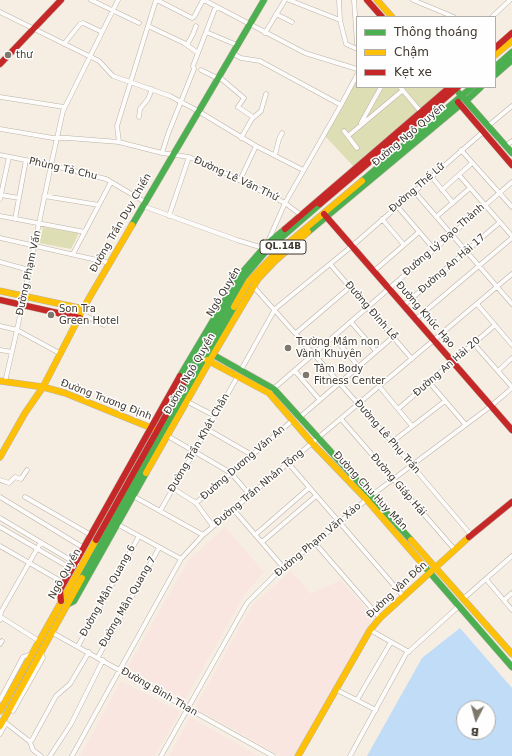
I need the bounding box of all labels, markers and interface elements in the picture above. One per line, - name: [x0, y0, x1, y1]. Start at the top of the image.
- legend: [356, 16, 496, 88]
- text: Thông thoáng: [394, 25, 478, 39]
- text: Chậm: [394, 45, 429, 59]
- place label: thư: [16, 49, 33, 61]
- marker: thư: [3, 50, 13, 60]
- text: Kẹt xe: [394, 65, 432, 79]
- street label: Đường Ngô Quyền: [370, 101, 448, 169]
- street label: Đường Lê Văn Thứ: [192, 154, 280, 204]
- street label: Phùng Tả Chu: [28, 155, 98, 183]
- street label: Đường Thế Lữ: [387, 161, 447, 215]
- street label: Đường Trần Duy Chiến: [88, 171, 154, 275]
- street label: Đường Lý Đạo Thành: [401, 201, 487, 279]
- street label: Đường Phạm Vấn: [14, 229, 44, 317]
- street label: Đường An Hải 17: [416, 232, 488, 296]
- road number: QL.14B: [260, 240, 306, 254]
- street label: Ngô Quyền: [205, 265, 243, 319]
- street label: Đường Đinh Lễ: [342, 279, 400, 343]
- street label: Đường Khúc Hạo: [393, 279, 457, 351]
- place label: Son Tra Green Hotel: [59, 303, 119, 326]
- marker: Son Tra Green Hotel: [46, 310, 56, 320]
- street label: Đường Ngô Quyền: [162, 331, 218, 417]
- street label: Đường An Hải 20: [411, 335, 483, 399]
- place label: Trường Mầm non Vành Khuyên: [296, 336, 380, 360]
- marker: Trường Mầm non Vành Khuyên: [283, 343, 293, 353]
- place label: Tâm Body Fitness Center: [314, 363, 385, 386]
- marker: Tâm Body Fitness Center: [301, 370, 311, 380]
- street label: Đường Trương Định: [59, 377, 153, 423]
- street label: Đường Trần Khát Chân: [166, 391, 232, 495]
- street label: Đường Lê Phụ Trần: [352, 398, 422, 476]
- street label: Đường Dương Văn An: [198, 423, 288, 503]
- street label: Đường Trần Nhân Tông: [212, 447, 306, 529]
- street label: Đường Chu Huy Mân: [331, 449, 409, 533]
- street label: Đường Giáp Hải: [368, 451, 428, 519]
- street label: Đường Phạm Văn Xảo: [272, 500, 364, 580]
- street label: Đường Mân Quang 6: [78, 543, 138, 639]
- street label: Ngô Quyền: [46, 547, 84, 601]
- street label: Đường Mân Quang 7: [97, 554, 159, 650]
- street label: Đường Vân Đồn: [364, 559, 430, 621]
- street label: Đường Bình Than: [119, 665, 199, 719]
- north arrow: [456, 700, 496, 740]
- text: B: [470, 725, 480, 738]

